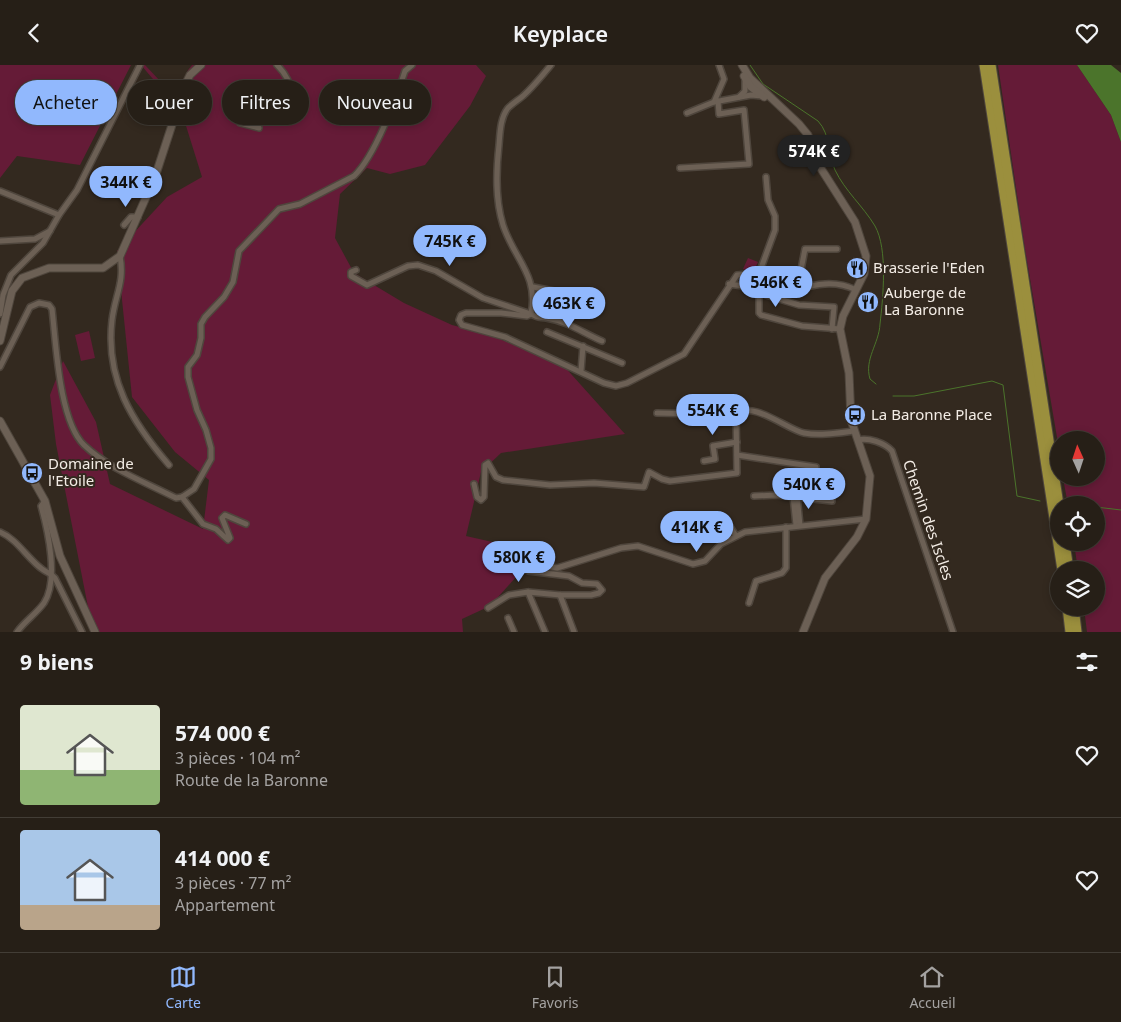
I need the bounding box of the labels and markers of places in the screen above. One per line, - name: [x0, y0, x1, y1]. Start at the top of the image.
- pin: 574K €: [773, 135, 855, 177]
- pin: 344K €: [85, 165, 167, 208]
- pin: 745K €: [409, 225, 491, 267]
- restaurant icon: Brasserie l'Eden: [845, 256, 869, 280]
- place label: Brasserie l'Eden: [873, 257, 985, 277]
- pin: 546K €: [735, 265, 817, 308]
- place label: Auberge de La Baronne: [884, 282, 966, 319]
- pin: 463K €: [528, 287, 610, 329]
- restaurant icon: Auberge de La Baronne: [856, 290, 880, 314]
- pin: 554K €: [672, 393, 754, 436]
- bus stop icon: La Baronne Place: [843, 403, 867, 427]
- place label: La Baronne Place: [871, 404, 992, 424]
- place label: Domaine de l'Etoile: [48, 453, 134, 490]
- bus stop icon: Domaine de l'Etoile: [20, 461, 44, 485]
- pin: 540K €: [768, 467, 850, 510]
- pin: 414K €: [656, 511, 738, 553]
- pin: 580K €: [478, 541, 560, 583]

